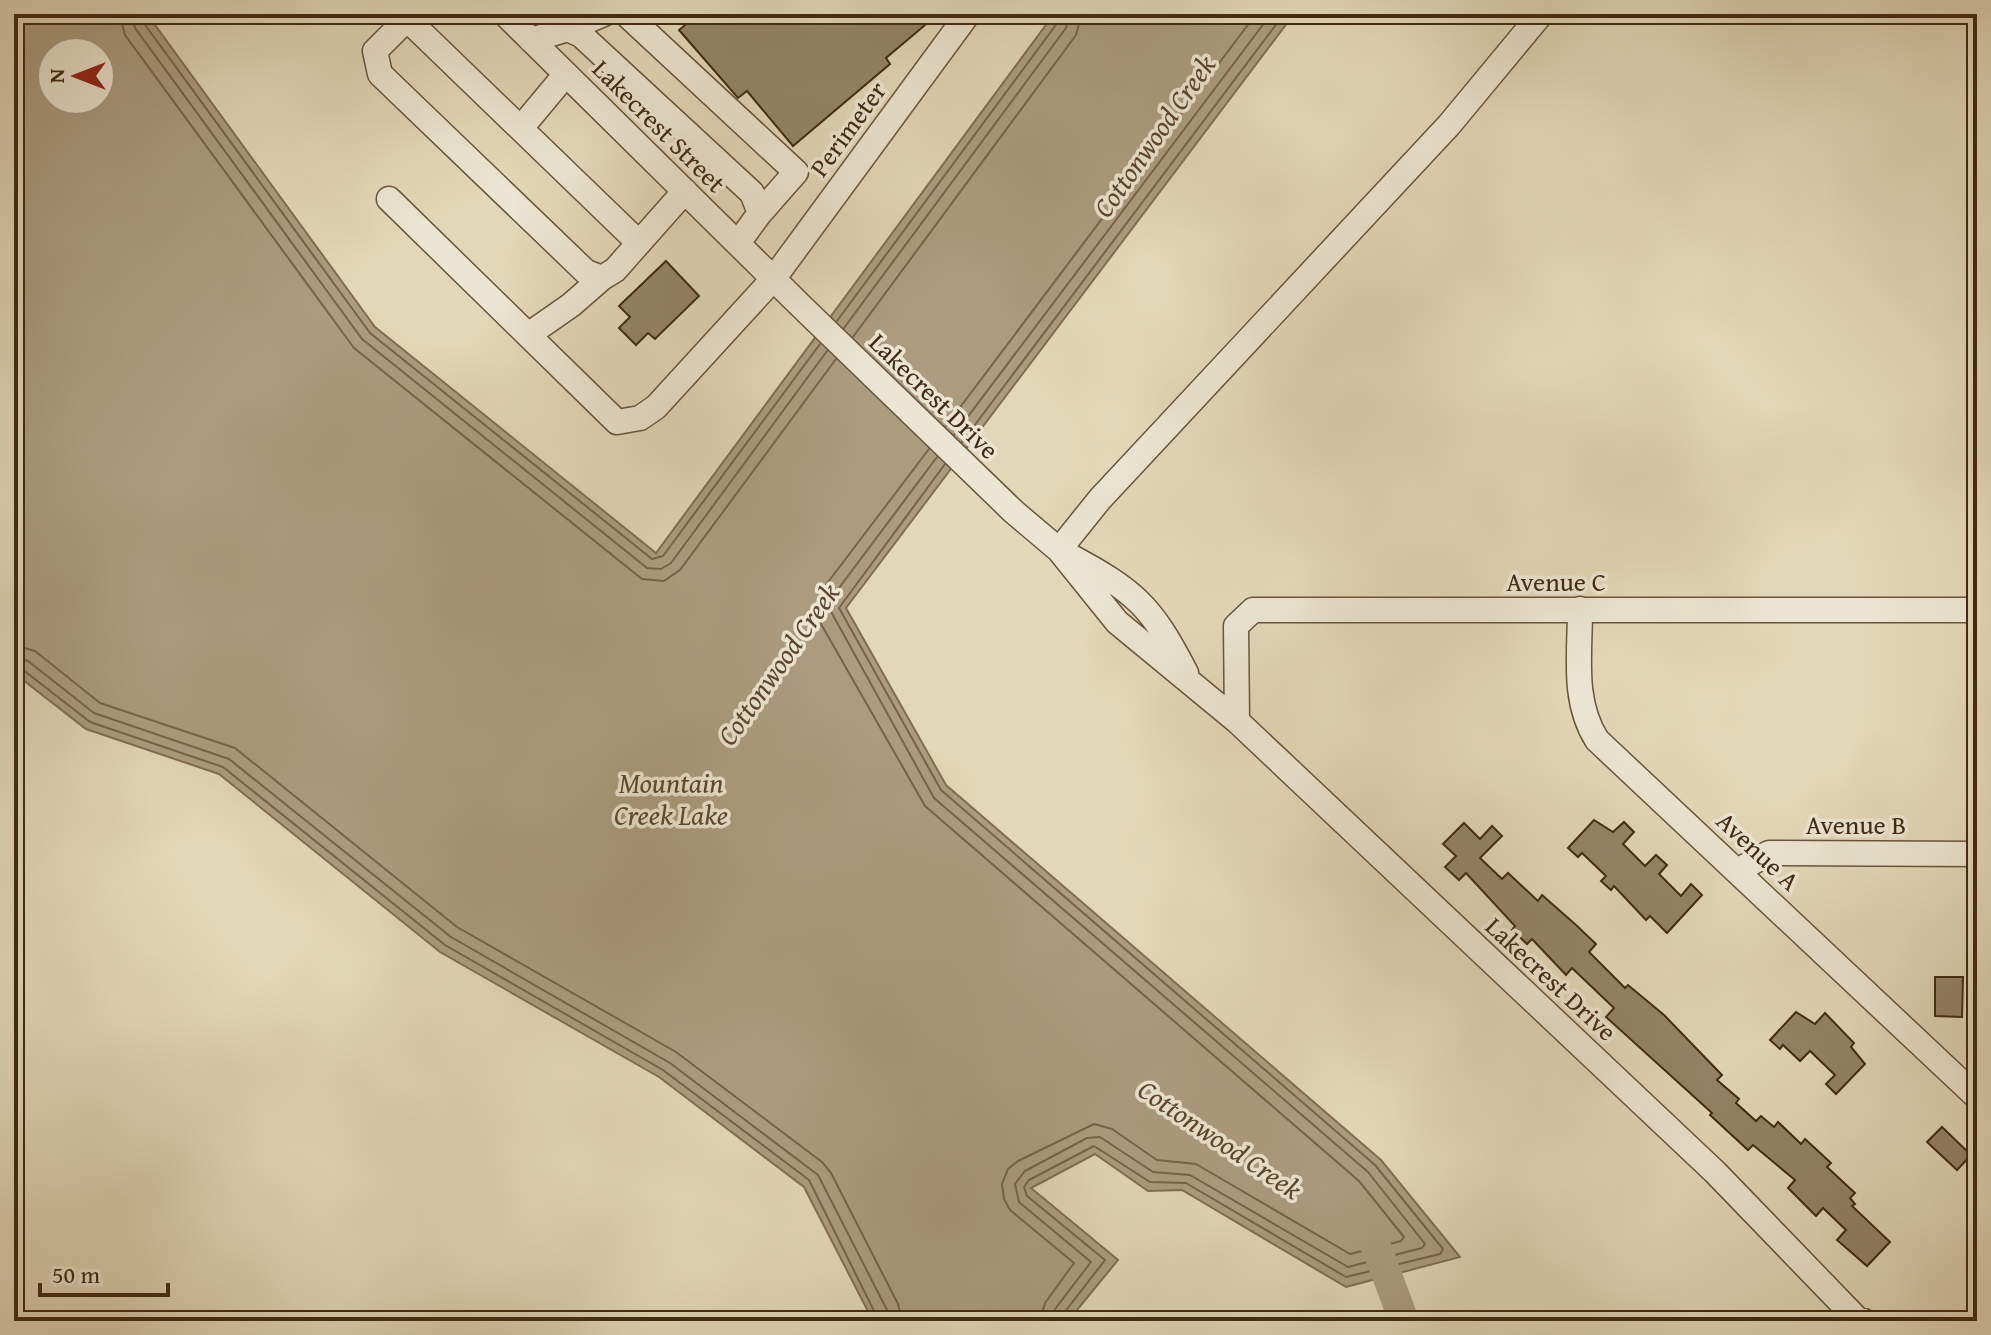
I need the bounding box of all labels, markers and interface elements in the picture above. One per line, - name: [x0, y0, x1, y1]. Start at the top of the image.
- north arrow: [36, 36, 116, 116]
- water label: Cottonwood Creek: [1082, 46, 1225, 225]
- street label: Lakecrest Street: [584, 50, 735, 201]
- text: N: [40, 68, 72, 83]
- street label: Perimeter: [800, 73, 896, 185]
- street label: Lakecrest Drive: [861, 323, 1008, 468]
- street label: Avenue C: [1506, 562, 1606, 601]
- water label: Cottonwood Creek: [706, 574, 849, 753]
- water label: Mountain Creek Lake: [614, 762, 728, 835]
- street label: Avenue A: [1708, 802, 1809, 900]
- street label: Avenue B: [1806, 805, 1906, 844]
- street label: Lakecrest Drive: [1477, 907, 1626, 1050]
- water label: Cottonwood Creek: [1130, 1069, 1311, 1209]
- scale bar: [40, 1247, 168, 1297]
- text: 50 m: [52, 1257, 100, 1292]

